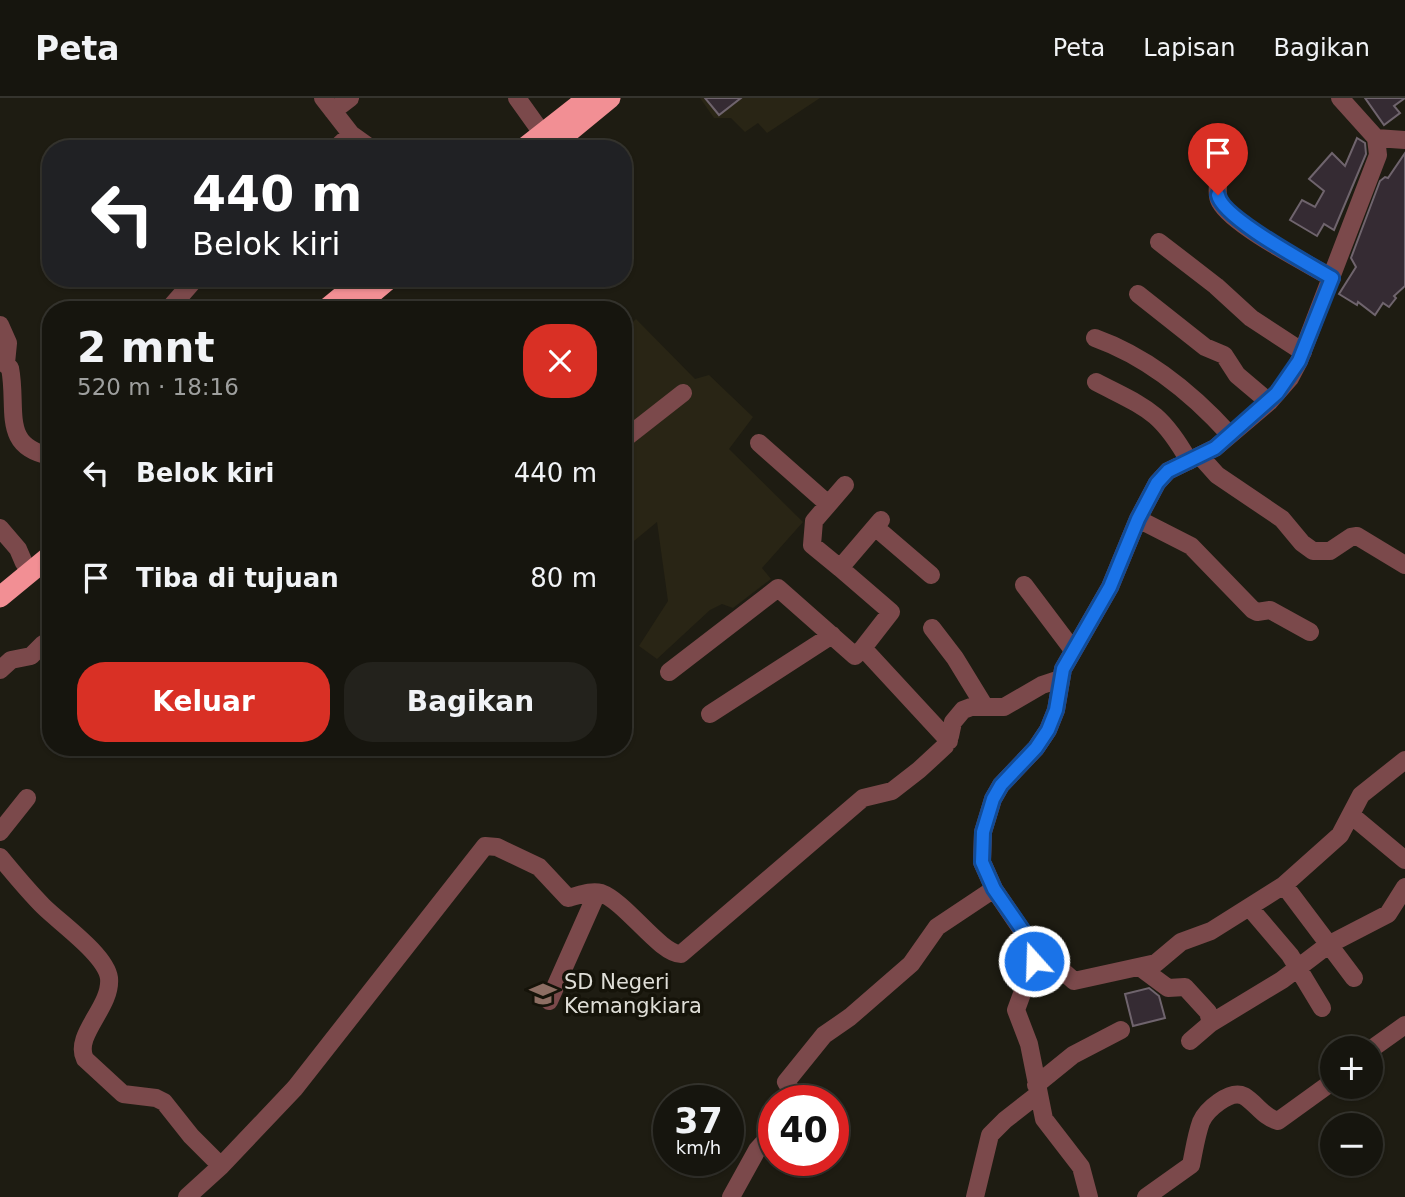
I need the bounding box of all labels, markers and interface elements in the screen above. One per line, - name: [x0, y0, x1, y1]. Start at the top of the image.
- text: Peta: [35, 29, 120, 68]
- text: Peta: [1053, 34, 1105, 62]
- text: Lapisan: [1143, 34, 1236, 62]
- text: Bagikan: [1274, 34, 1370, 62]
- pin: [1188, 123, 1248, 195]
- icon: arrive: [1199, 134, 1237, 172]
- text: 440 m: [192, 166, 362, 223]
- icon: left: [77, 168, 168, 259]
- text: Belok kiri: [192, 225, 340, 263]
- text: 2 mnt: [77, 323, 215, 372]
- button: close: [523, 324, 597, 398]
- text: 520 m · 18:16: [77, 374, 239, 400]
- icon: left: [77, 454, 115, 492]
- text: Belok kiri: [136, 458, 275, 488]
- text: 440 m: [514, 458, 597, 488]
- icon: arrive: [77, 559, 115, 597]
- text: Tiba di tujuan: [136, 563, 339, 593]
- text: 80 m: [530, 563, 597, 593]
- button: Keluar: [77, 662, 330, 742]
- button: Bagikan: [344, 662, 597, 742]
- position arrow: [997, 924, 1071, 998]
- place label: SD Negeri Kemangkiara: [564, 970, 702, 1018]
- school or university icon: SD Negeri Kemangkiara: [528, 979, 558, 1009]
- map controls: [1320, 1036, 1383, 1176]
- button: +: [1320, 1036, 1383, 1099]
- speed limit sign: 40: [758, 1085, 849, 1176]
- text: 37: [674, 1101, 723, 1141]
- button: −: [1320, 1113, 1383, 1176]
- text: km/h: [676, 1137, 721, 1158]

